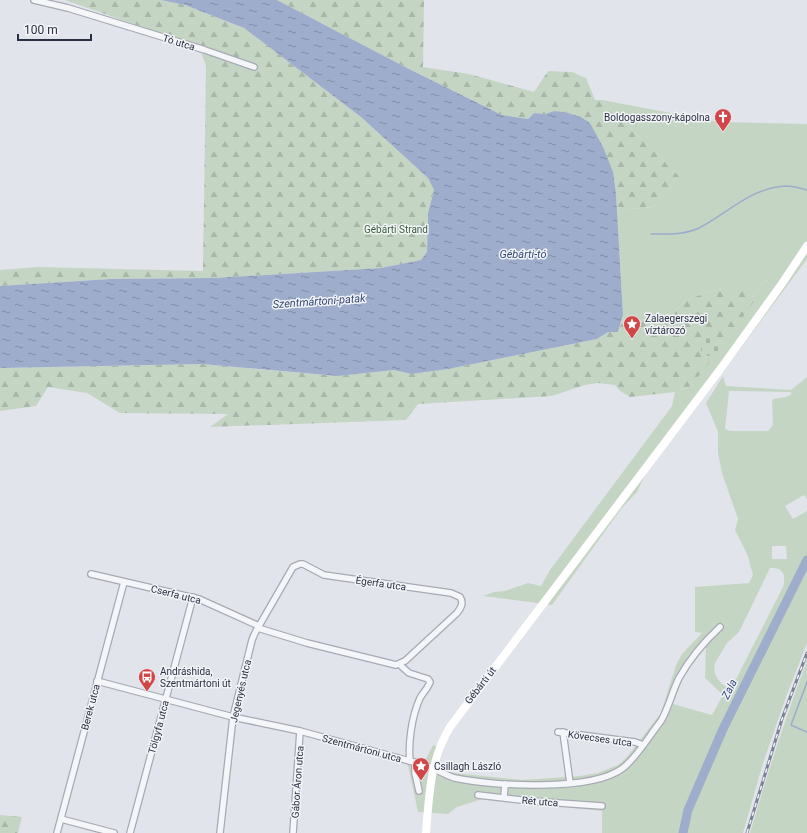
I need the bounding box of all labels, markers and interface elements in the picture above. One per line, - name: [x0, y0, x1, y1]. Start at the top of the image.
- scale bar: [18, 16, 91, 42]
- text: 100 m: [24, 23, 58, 37]
- street label: Tó utca: [161, 32, 196, 53]
- church icon: Boldogasszony-kápolna: [713, 107, 733, 132]
- place label: Boldogasszony-kápolna: [604, 112, 710, 123]
- park label: Gébárti Strand: [364, 224, 428, 235]
- water label: Gébárti-tó: [499, 248, 547, 261]
- water label: Szentmártoni-patak: [272, 292, 366, 311]
- place label: Zalaegerszegi víztározó: [645, 313, 707, 336]
- place icon: Zalaegerszegi víztározó: [622, 314, 642, 339]
- street label: Égerfa utca: [355, 574, 407, 592]
- street label: Cserfa utca: [150, 583, 202, 606]
- street label: Jegenyés utca: [228, 659, 253, 724]
- street label: Gébárti út: [463, 665, 498, 706]
- place label: Andráshida, Szentmártoni út: [160, 666, 231, 689]
- bus stop icon: Andráshida, Szentmártoni út: [137, 667, 157, 692]
- water label: Zala: [719, 677, 740, 702]
- street label: Berek utca: [79, 683, 102, 731]
- street label: Tölgyfa utca: [146, 699, 171, 755]
- street label: Kövecses utca: [567, 729, 633, 748]
- street label: Szentmártoni utca: [321, 733, 403, 764]
- street label: Gábor Áron utca: [288, 745, 306, 819]
- place icon: Csillagh László: [411, 756, 431, 781]
- place label: Csillagh László: [434, 761, 501, 772]
- street label: Rét utca: [521, 794, 559, 809]

